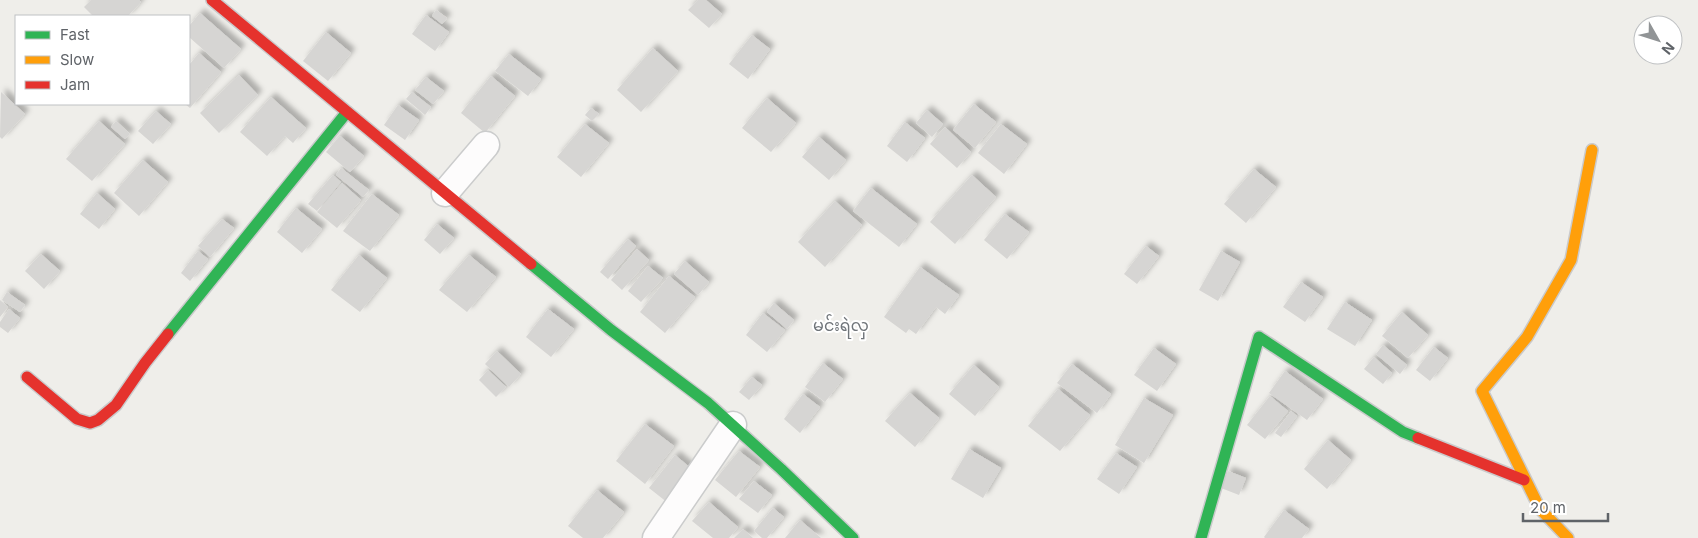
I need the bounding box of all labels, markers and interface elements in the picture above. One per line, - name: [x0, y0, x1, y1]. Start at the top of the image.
- legend: [15, 15, 190, 105]
- north arrow: [1633, 15, 1683, 65]
- text: Fast: [60, 25, 90, 44]
- text: N: [1659, 39, 1678, 58]
- text: Slow: [60, 50, 94, 69]
- text: Jam: [60, 75, 90, 94]
- district label: မင်းရဲလှ: [813, 314, 869, 340]
- scale bar: [1523, 490, 1608, 522]
- text: 20 m: [1530, 498, 1566, 517]

